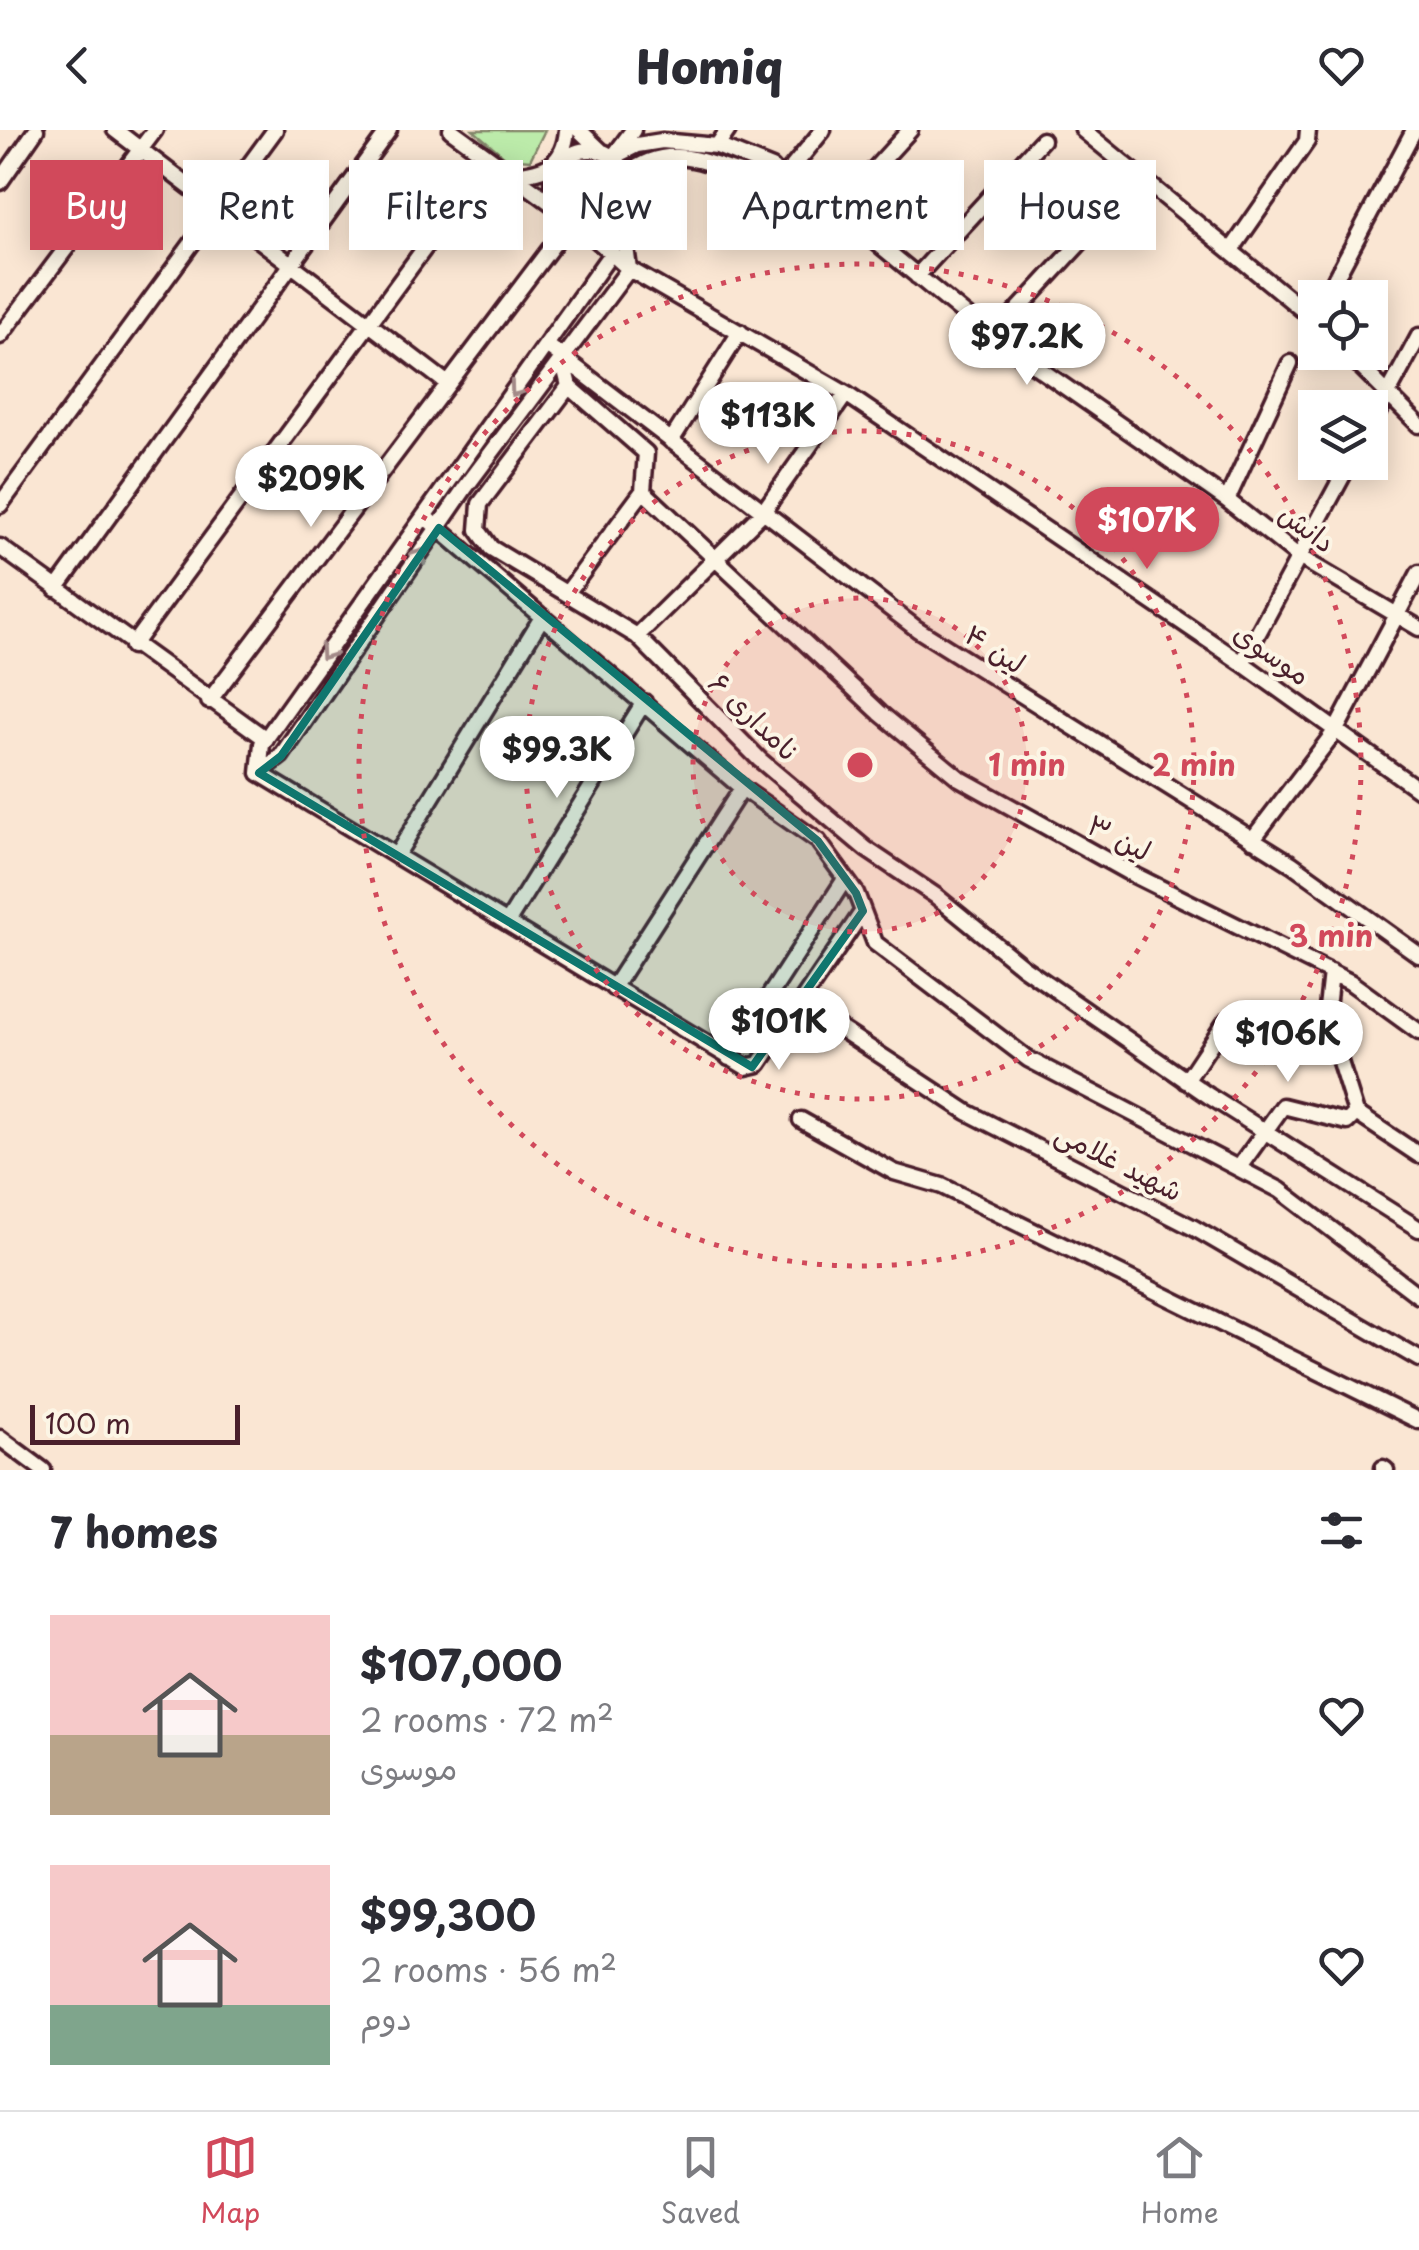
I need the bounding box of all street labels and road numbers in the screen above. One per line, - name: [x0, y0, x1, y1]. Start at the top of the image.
- street label: دانش: [1271, 492, 1345, 562]
- street label: موسوی: [1226, 611, 1320, 695]
- street label: لین ۴: [957, 612, 1035, 683]
- street label: نامداری ۶: [699, 661, 811, 771]
- street label: لین ۳: [1080, 802, 1159, 871]
- street label: شهید غلامی: [1049, 1110, 1191, 1211]

